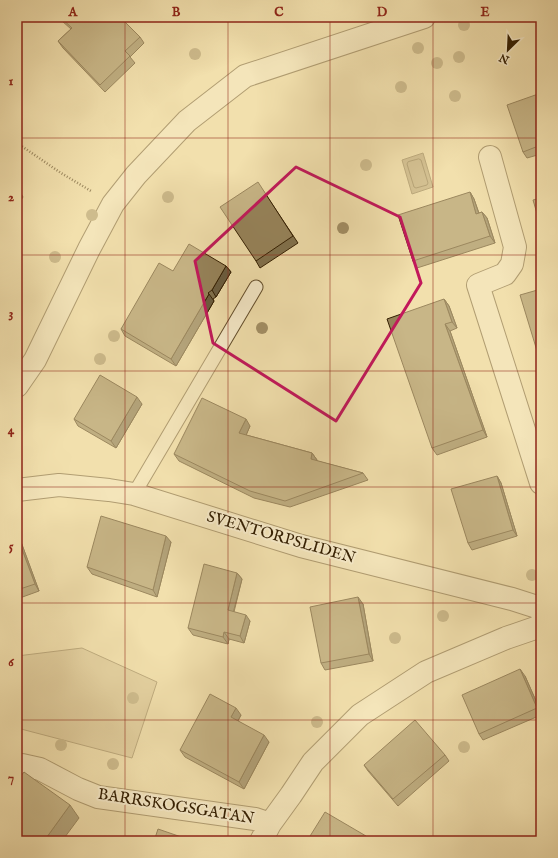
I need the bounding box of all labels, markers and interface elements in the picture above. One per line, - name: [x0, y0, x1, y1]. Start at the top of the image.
- text: A: [68, 4, 79, 21]
- text: B: [172, 4, 181, 21]
- text: C: [274, 4, 284, 21]
- text: D: [377, 4, 388, 21]
- text: E: [480, 4, 490, 21]
- north arrow: [488, 30, 528, 70]
- text: N: [497, 50, 512, 67]
- text: 1: [9, 73, 14, 90]
- text: 2: [8, 189, 14, 206]
- text: 3: [9, 305, 14, 322]
- text: 4: [8, 422, 15, 439]
- street label: SVENTORPSLIDEN: [204, 507, 358, 569]
- text: 5: [9, 538, 14, 555]
- text: 6: [8, 654, 14, 671]
- text: 7: [8, 770, 14, 787]
- street label: BARRSKOGSGATAN: [96, 785, 256, 829]

